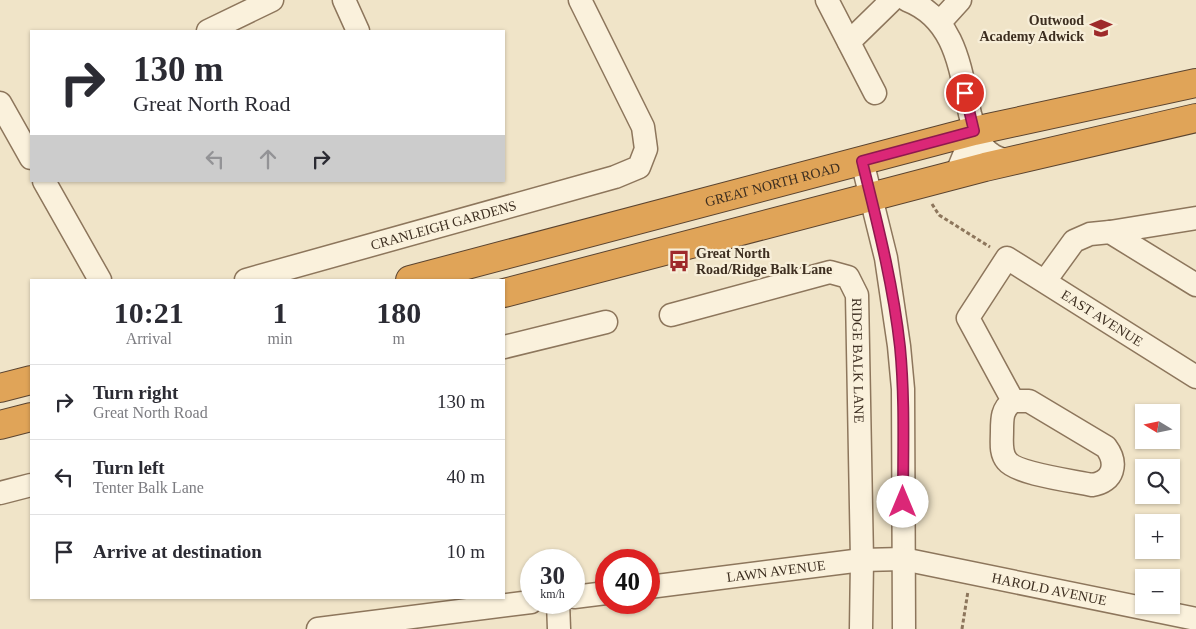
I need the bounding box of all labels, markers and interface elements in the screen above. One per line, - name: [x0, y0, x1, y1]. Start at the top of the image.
- place label: Outwood Academy Adwick: [979, 13, 1084, 44]
- school or university icon: Outwood Academy Adwick: [1088, 15, 1114, 41]
- icon: right: [50, 50, 115, 115]
- text: 130 m: [133, 50, 223, 89]
- pin: [944, 72, 986, 114]
- icon: arrive: [951, 79, 979, 107]
- text: Great North Road: [133, 91, 291, 116]
- icon: left: [201, 145, 229, 173]
- icon: ahead: [254, 145, 282, 173]
- icon: right: [307, 145, 335, 173]
- street label: GREAT NORTH ROAD: [704, 160, 842, 210]
- street label: CRANLEIGH GARDENS: [369, 198, 518, 253]
- place label: Great North Road/Ridge Balk Lane: [696, 246, 832, 277]
- bus stop icon: Great North Road/Ridge Balk Lane: [666, 248, 692, 274]
- street label: EAST AVENUE: [1058, 287, 1145, 350]
- text: 10:21: [114, 296, 184, 329]
- text: 1: [272, 296, 287, 329]
- text: 180: [376, 296, 421, 329]
- street label: RIDGE BALK LANE: [849, 298, 866, 423]
- text: Arrival: [126, 330, 172, 347]
- text: min: [268, 330, 292, 347]
- text: m: [392, 330, 405, 347]
- text: Turn right: [93, 382, 178, 403]
- icon: right: [50, 388, 78, 416]
- text: 130 m: [437, 391, 485, 412]
- text: Great North Road: [93, 404, 208, 421]
- north arrow: [1135, 404, 1180, 449]
- map controls: [1135, 404, 1180, 614]
- text: Turn left: [93, 457, 165, 478]
- button: search: [1135, 459, 1180, 504]
- icon: left: [50, 463, 78, 491]
- text: 40 m: [446, 466, 485, 487]
- position arrow: [876, 475, 928, 527]
- text: Tenter Balk Lane: [93, 479, 204, 496]
- button: +: [1135, 514, 1180, 559]
- icon: arrive: [50, 538, 78, 566]
- text: Arrive at destination: [93, 541, 262, 562]
- text: 10 m: [446, 541, 485, 562]
- speed limit sign: 40: [595, 549, 660, 614]
- street label: LAWN AVENUE: [726, 558, 826, 585]
- text: 30: [540, 562, 565, 589]
- button: −: [1135, 569, 1180, 614]
- street label: HAROLD AVENUE: [990, 570, 1108, 609]
- text: km/h: [540, 587, 565, 601]

